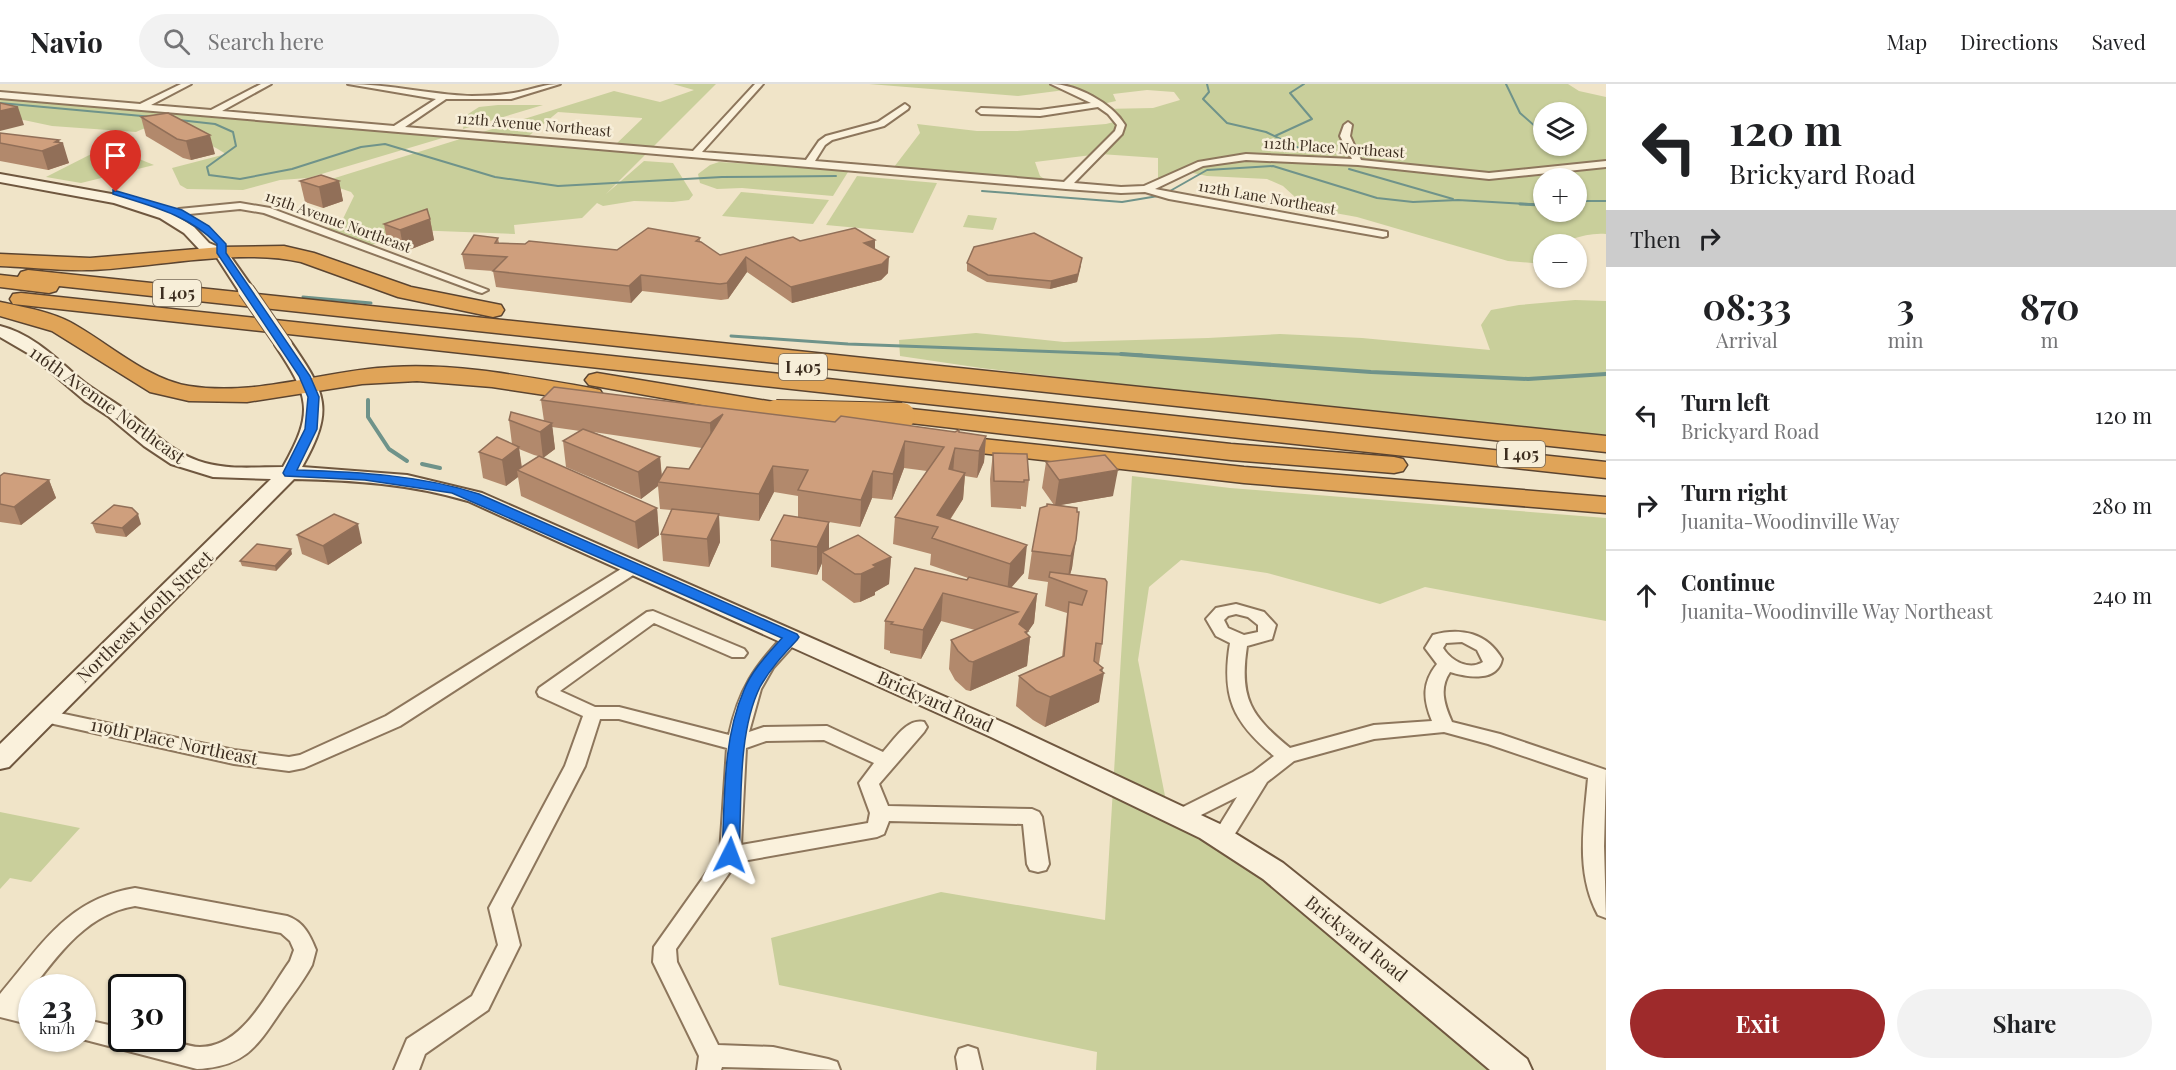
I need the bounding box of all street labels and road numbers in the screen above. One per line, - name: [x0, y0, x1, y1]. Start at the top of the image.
- street label: 112th Avenue Northeast: [456, 107, 613, 141]
- street label: 112th Place Northeast: [1263, 132, 1406, 162]
- street label: 112th Lane Northeast: [1197, 175, 1338, 219]
- street label: 115th Avenue Northeast: [262, 185, 415, 257]
- road number: I 405: [153, 280, 201, 306]
- street label: 116th Avenue Northeast: [25, 340, 191, 469]
- road number: I 405: [779, 354, 827, 380]
- road number: I 405: [1497, 441, 1545, 467]
- street label: Northeast 160th Street: [71, 545, 218, 688]
- street label: Brickyard Road: [874, 665, 998, 738]
- street label: 119th Place Northeast: [88, 712, 261, 771]
- street label: Brickyard Road: [1301, 890, 1413, 987]

